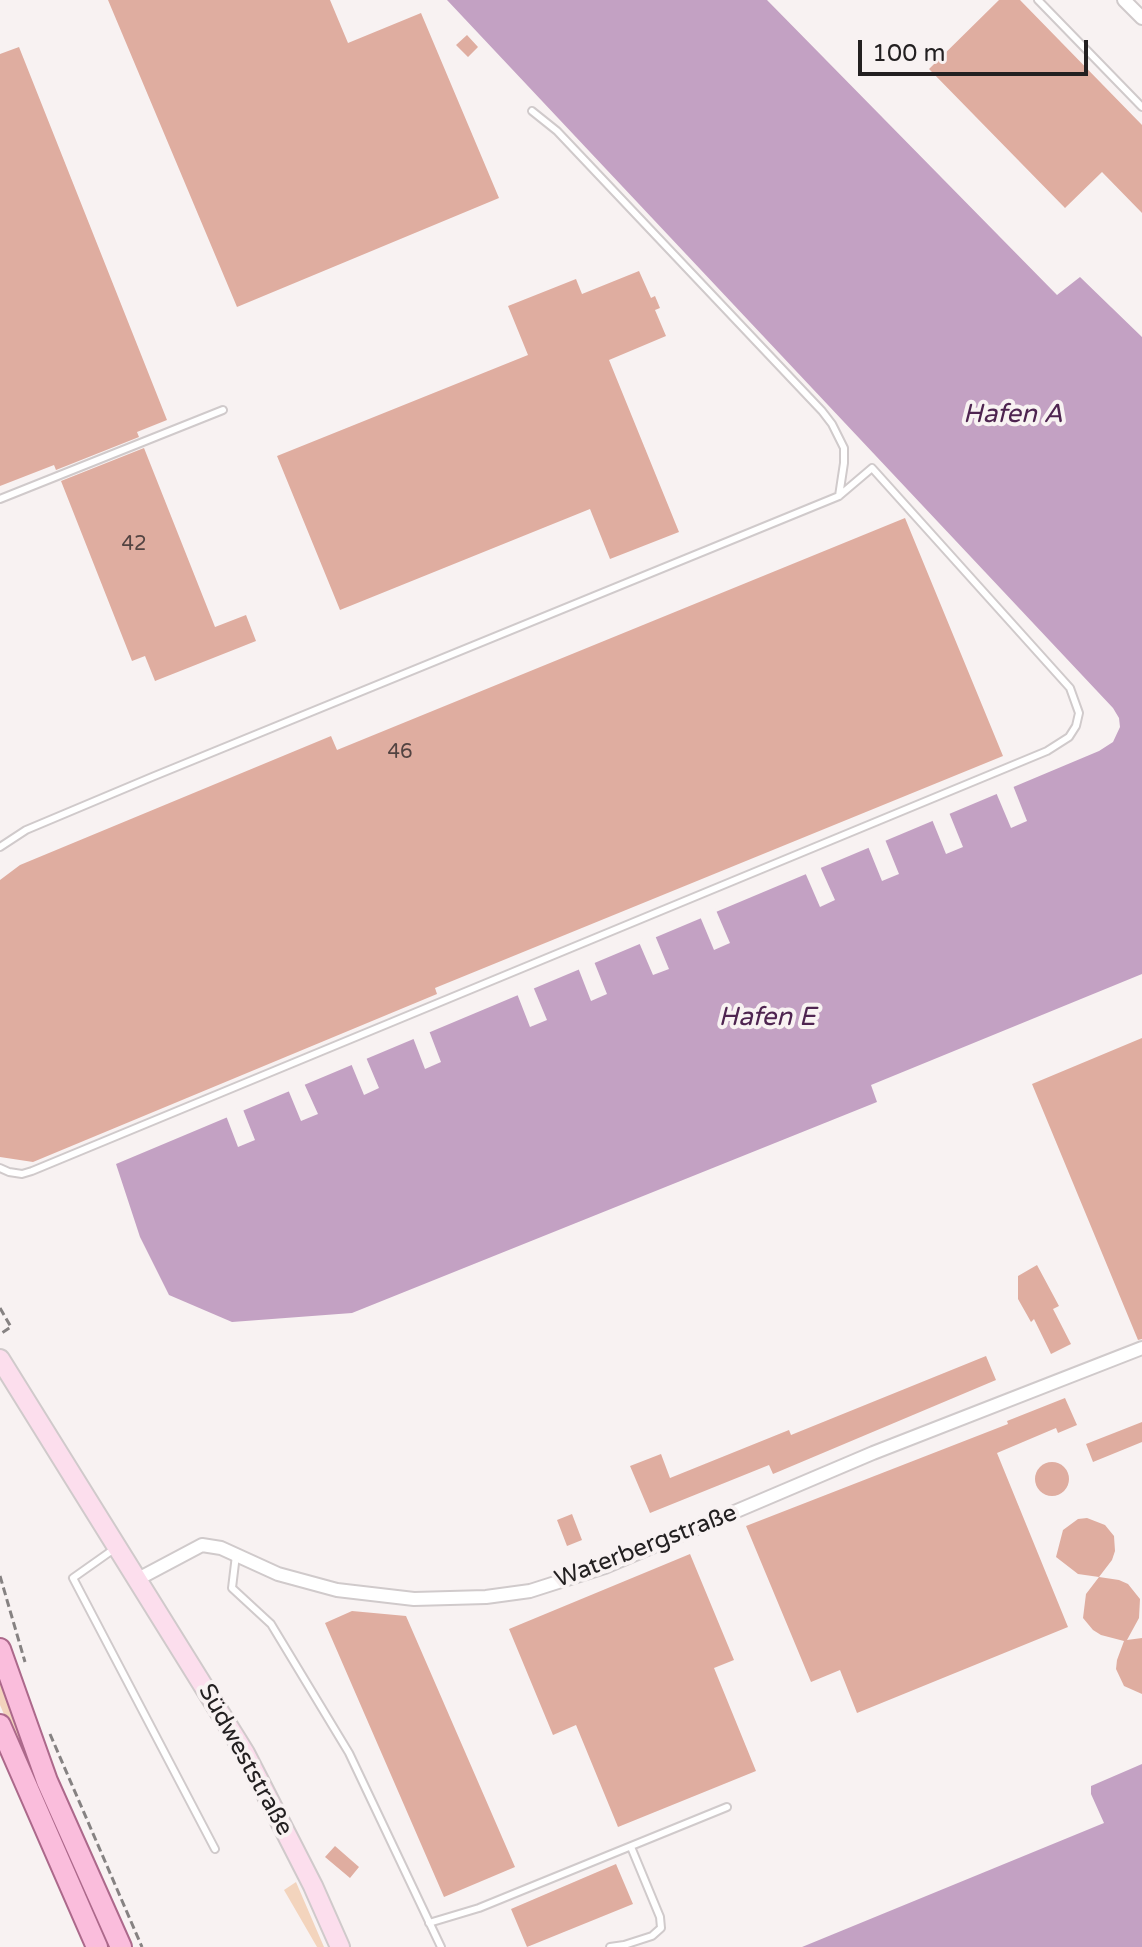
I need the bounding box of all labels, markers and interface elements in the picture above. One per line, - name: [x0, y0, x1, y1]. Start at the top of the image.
- scale bar: [862, 24, 1092, 74]
- text: 100 m: [872, 39, 946, 68]
- water label: Hafen A: [963, 399, 1063, 431]
- house number: 42: [121, 533, 147, 557]
- house number: 46: [387, 741, 413, 765]
- water label: Hafen E: [719, 1002, 815, 1034]
- street label: Waterbergstraße: [551, 1499, 741, 1595]
- street label: Südweststraße: [191, 1679, 299, 1841]

